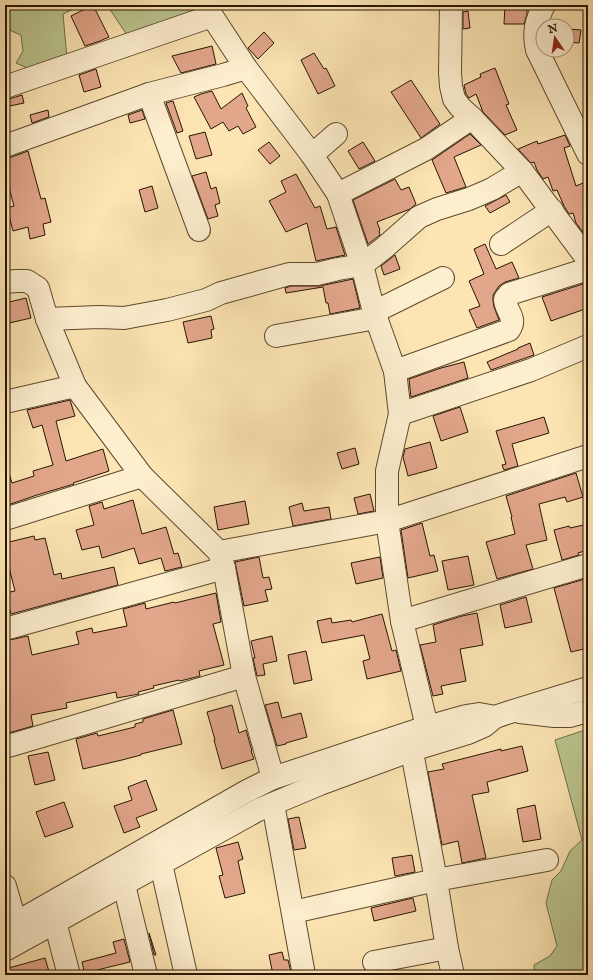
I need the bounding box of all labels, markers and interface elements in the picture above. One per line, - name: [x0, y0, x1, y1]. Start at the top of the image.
- north arrow: [535, 18, 575, 58]
- text: N: [546, 21, 560, 37]

